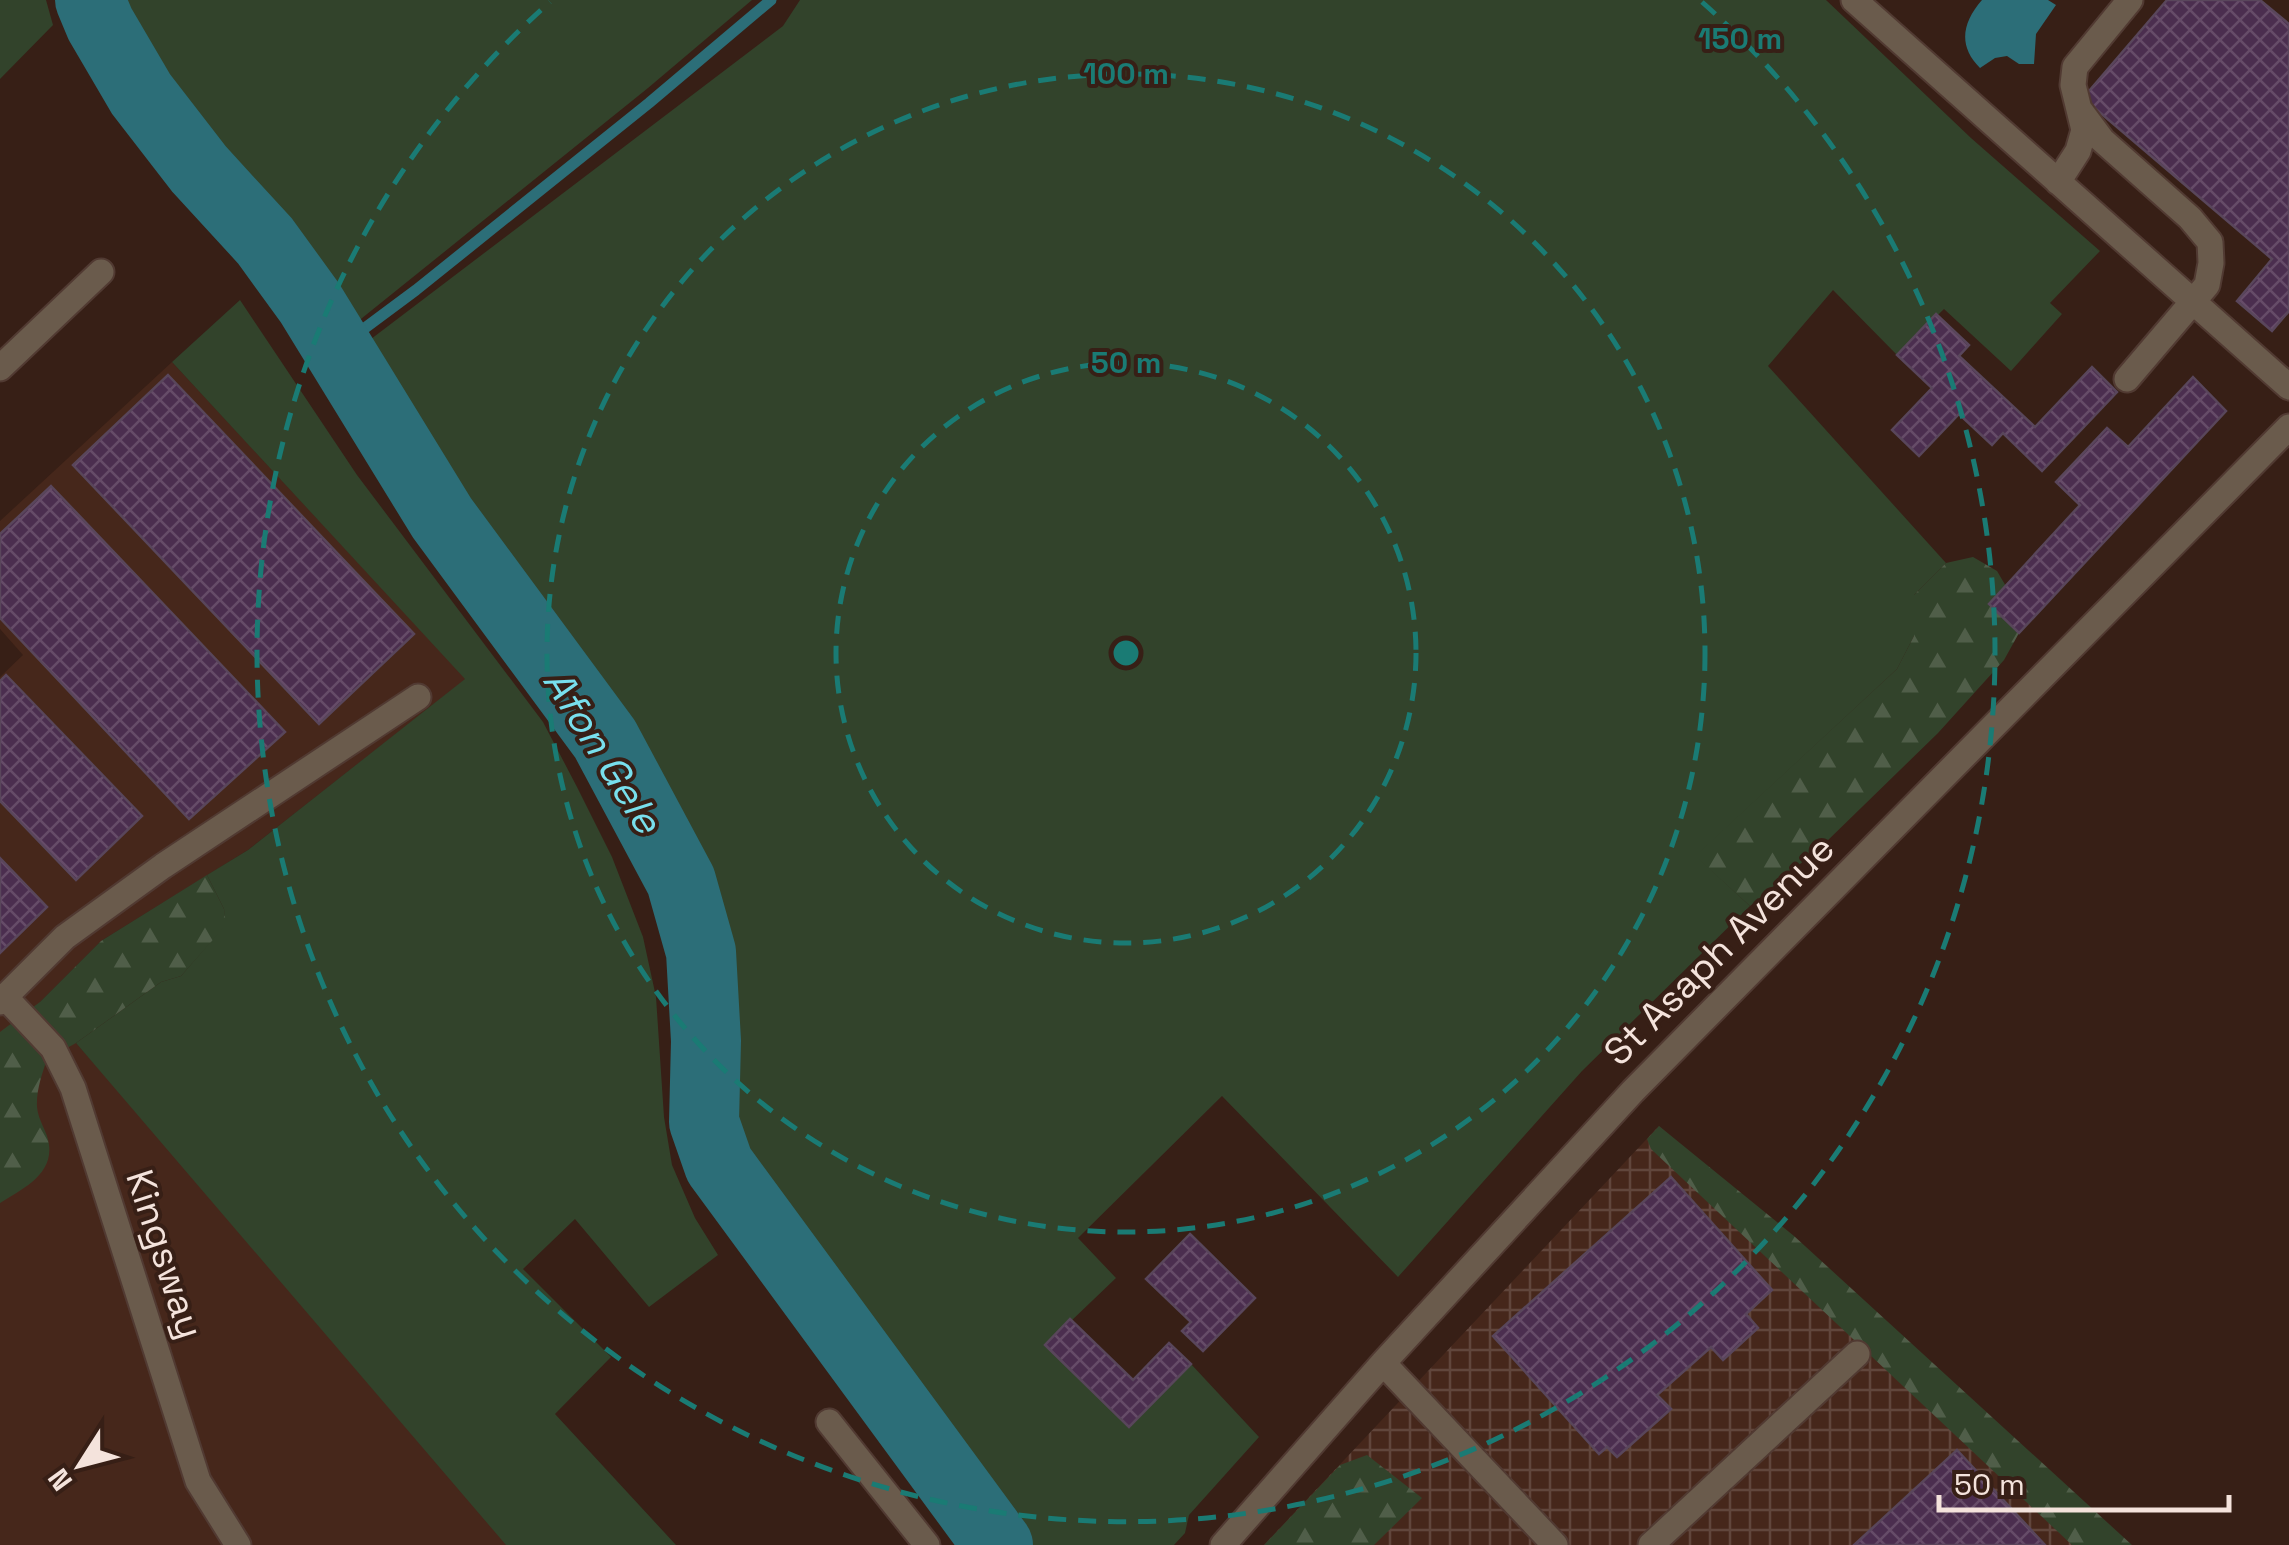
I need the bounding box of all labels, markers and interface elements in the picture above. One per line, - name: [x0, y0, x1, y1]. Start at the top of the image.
- text: 150 m: [1698, 19, 1782, 58]
- text: 100 m: [1083, 54, 1169, 93]
- text: 50 m: [1091, 343, 1161, 382]
- centre of rings: [1108, 635, 1144, 671]
- water label: Afon Gele: [532, 660, 674, 844]
- street label: St Asaph Avenue: [1594, 825, 1844, 1075]
- street label: Kingsway: [115, 1164, 215, 1344]
- north arrow: [30, 1415, 130, 1515]
- scale bar: [1939, 1450, 2229, 1512]
- text: N: [40, 1462, 80, 1498]
- text: 50 m: [1954, 1465, 2025, 1504]

